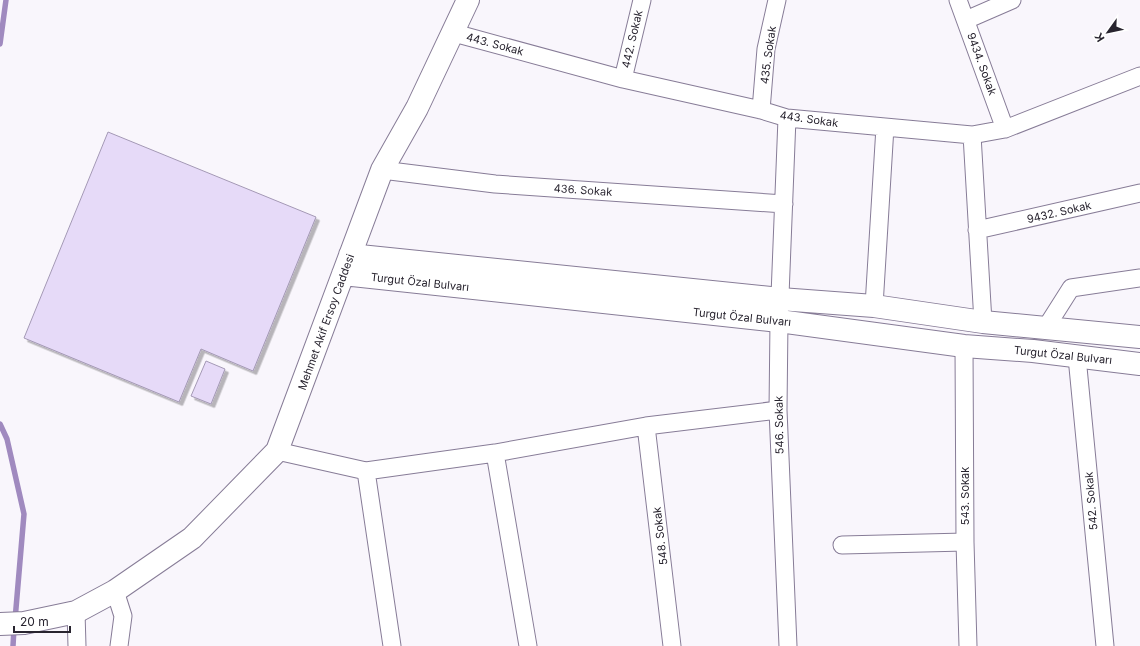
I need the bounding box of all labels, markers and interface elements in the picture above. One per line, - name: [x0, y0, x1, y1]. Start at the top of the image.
- street label: 442. Sokak: [619, 9, 645, 69]
- north arrow: [1088, 12, 1128, 52]
- street label: 435. Sokak: [757, 25, 779, 85]
- street label: 443. Sokak: [465, 30, 525, 58]
- text: K: [1092, 30, 1108, 45]
- street label: 9434. Sokak: [964, 31, 1000, 97]
- street label: 443. Sokak: [779, 108, 839, 130]
- street label: 436. Sokak: [553, 181, 613, 199]
- street label: 9432. Sokak: [1025, 198, 1093, 226]
- street label: Mehmet Akif Ersoy Caddesi: [295, 252, 357, 392]
- street label: Turgut Özal Bulvarı: [370, 270, 470, 294]
- street label: Turgut Özal Bulvarı: [692, 305, 792, 329]
- street label: Turgut Özal Bulvarı: [1013, 343, 1113, 367]
- street label: 546. Sokak: [771, 396, 787, 454]
- street label: 543. Sokak: [958, 467, 972, 525]
- street label: 542. Sokak: [1081, 471, 1101, 531]
- street label: 548. Sokak: [649, 506, 671, 566]
- scale bar: [14, 608, 70, 634]
- text: 20 m: [20, 614, 49, 629]

